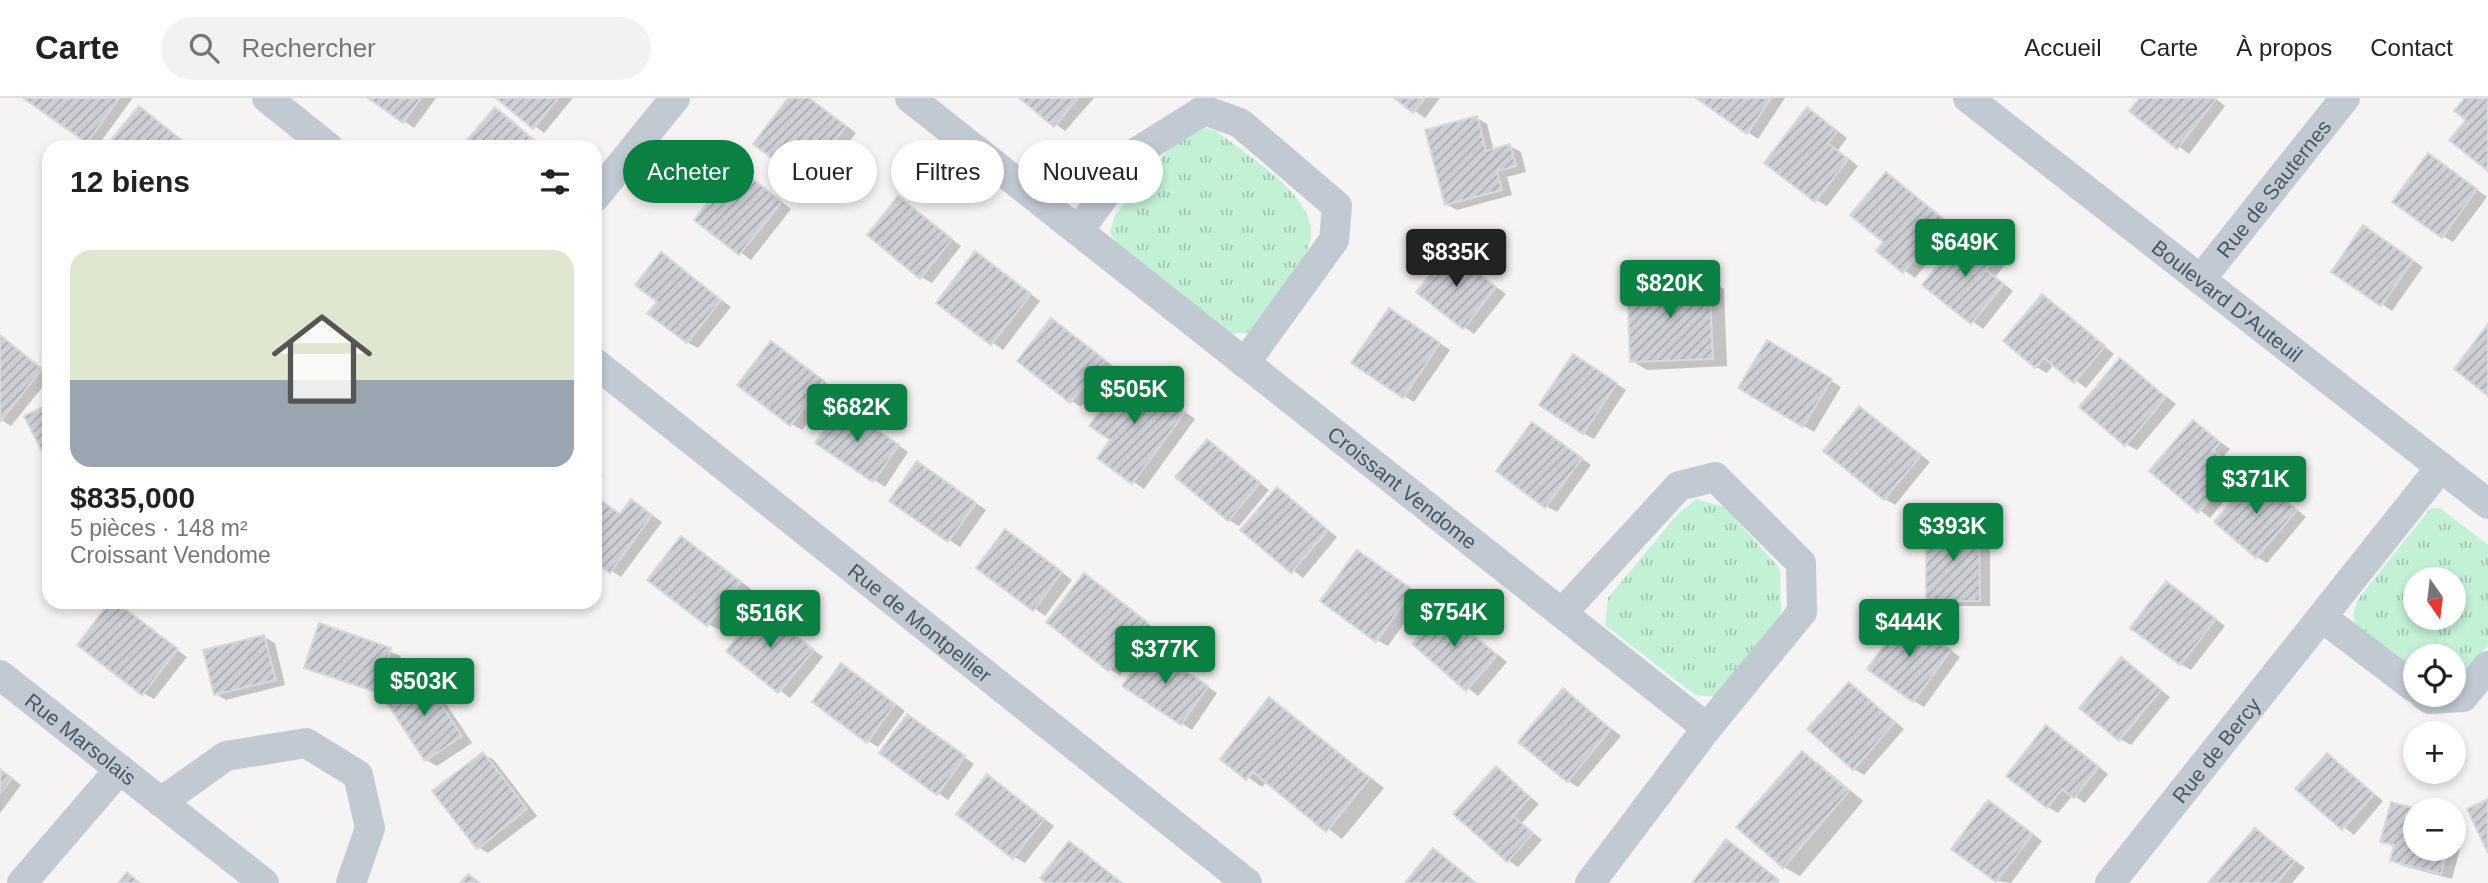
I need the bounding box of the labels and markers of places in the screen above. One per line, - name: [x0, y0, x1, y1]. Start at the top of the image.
- pin: $649K: [1916, 220, 2014, 279]
- pin: $835K: [1407, 230, 1505, 289]
- pin: $820K: [1621, 260, 1719, 320]
- pin: $505K: [1085, 366, 1183, 426]
- pin: $682K: [808, 384, 906, 444]
- pin: $371K: [2207, 456, 2305, 516]
- pin: $393K: [1904, 504, 2002, 563]
- pin: $754K: [1405, 589, 1503, 649]
- pin: $516K: [721, 590, 819, 650]
- pin: $444K: [1860, 600, 1958, 659]
- pin: $377K: [1116, 626, 1214, 686]
- pin: $503K: [375, 658, 473, 718]

